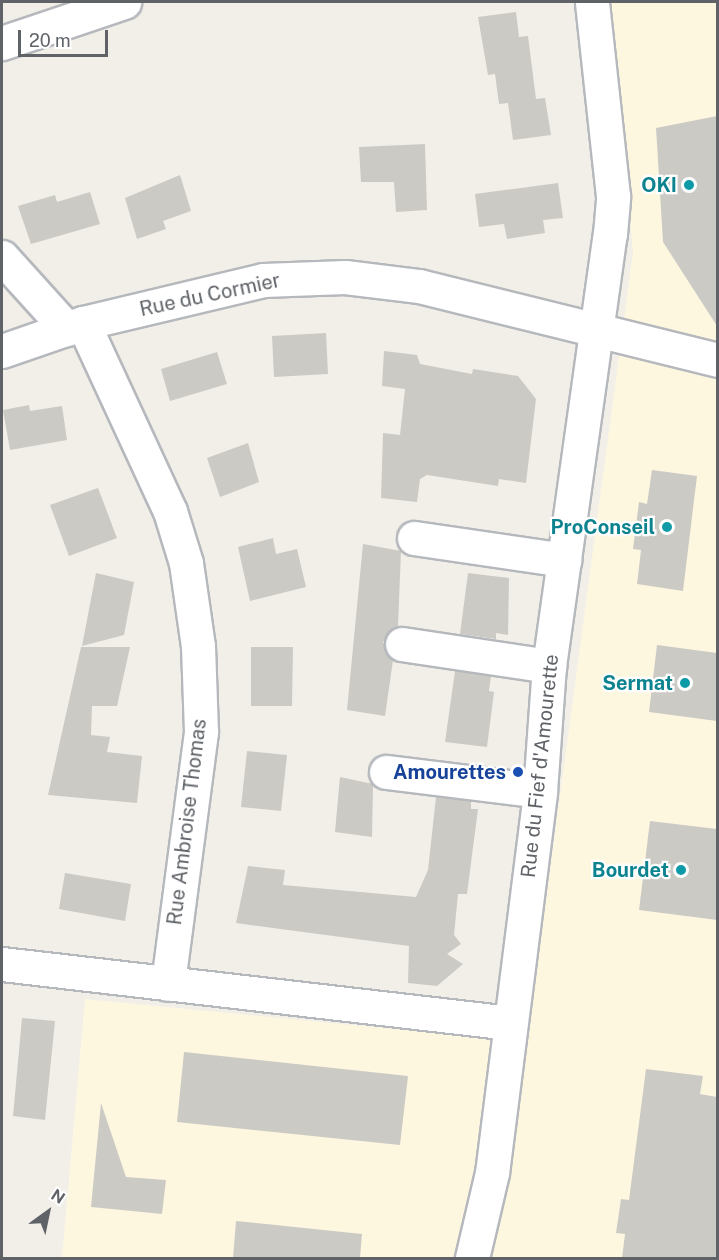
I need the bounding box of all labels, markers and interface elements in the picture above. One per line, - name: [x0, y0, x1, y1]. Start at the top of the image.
- scale bar: [21, 18, 111, 56]
- text: 20 m: [29, 30, 71, 51]
- place label: OKI: [641, 173, 677, 197]
- marker: OKI: [682, 178, 696, 192]
- street label: Rue du Cormier: [137, 268, 283, 322]
- place label: ProConseil: [551, 515, 655, 539]
- marker: ProConseil: [660, 520, 674, 534]
- street label: Rue du Fief d'Amourette: [516, 653, 564, 879]
- place label: Sermat: [602, 671, 673, 695]
- marker: Sermat: [678, 676, 692, 690]
- street label: Rue Ambroise Thomas: [162, 717, 212, 927]
- place label: Amourettes: [393, 760, 506, 784]
- marker: Amourettes: [511, 765, 525, 779]
- place label: Bourdet: [592, 858, 669, 882]
- marker: Bourdet: [674, 863, 688, 877]
- north arrow: [18, 1182, 78, 1242]
- text: N: [48, 1185, 68, 1208]

